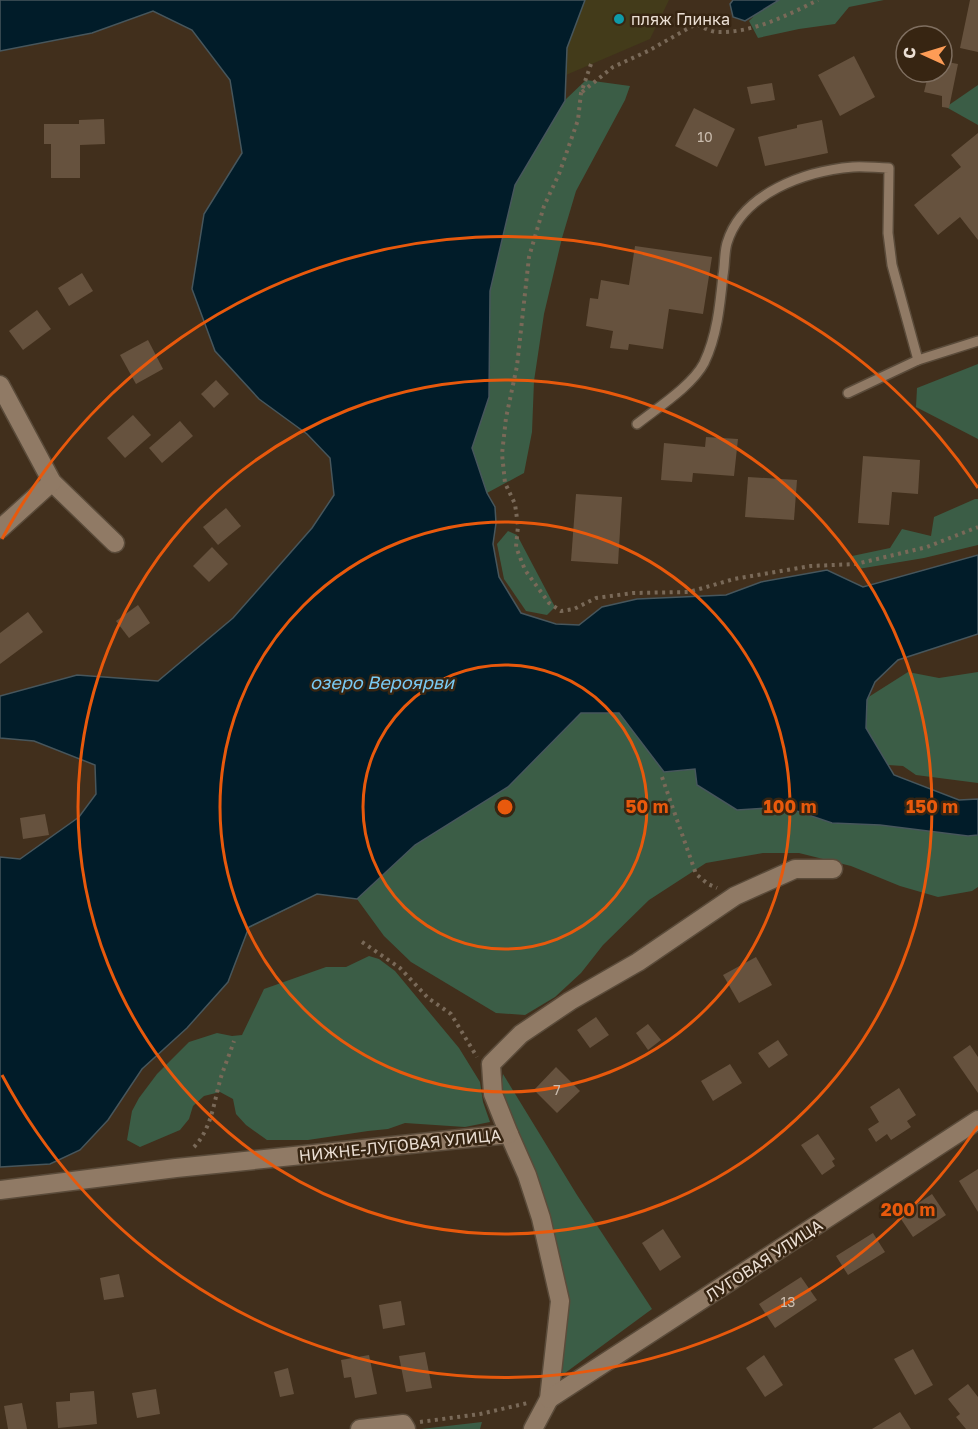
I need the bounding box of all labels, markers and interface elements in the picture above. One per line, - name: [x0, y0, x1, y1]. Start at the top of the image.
- place label: пляж Глинка: [631, 9, 730, 29]
- marker: пляж Глинка: [612, 12, 626, 26]
- north arrow: [894, 24, 954, 84]
- text: С: [899, 47, 919, 59]
- house number: 10: [697, 128, 713, 145]
- water label: озеро Вероярви: [310, 671, 455, 693]
- text: 50 m: [626, 795, 668, 817]
- text: 100 m: [764, 795, 816, 817]
- text: 150 m: [906, 795, 958, 817]
- centre of rings: [495, 797, 515, 817]
- house number: 7: [553, 1081, 561, 1098]
- street label: НИЖНЕ-ЛУГОВАЯ УЛИЦА: [298, 1124, 502, 1166]
- text: 200 m: [881, 1198, 935, 1220]
- street label: ЛУГОВАЯ УЛИЦА: [702, 1215, 827, 1305]
- house number: 13: [781, 1293, 795, 1310]

